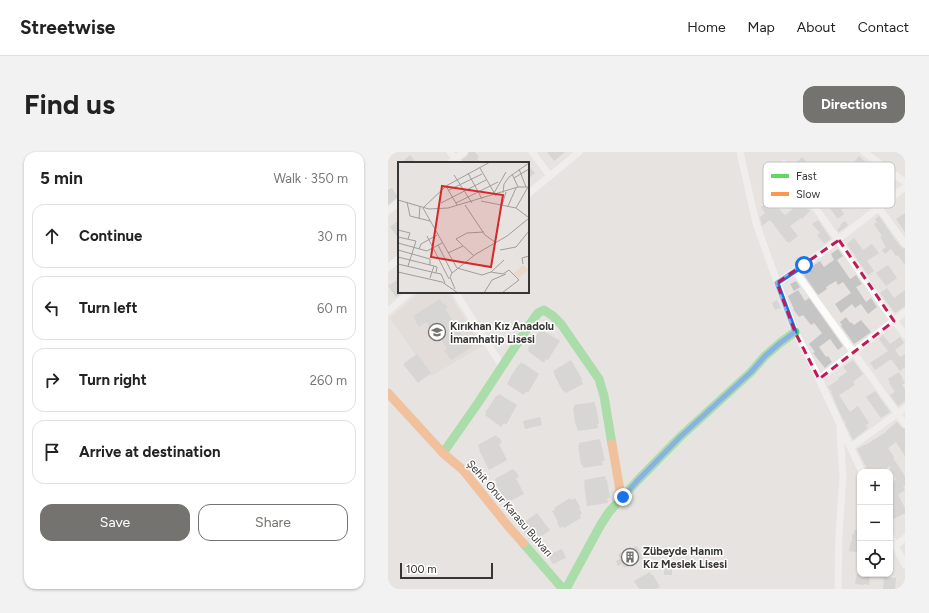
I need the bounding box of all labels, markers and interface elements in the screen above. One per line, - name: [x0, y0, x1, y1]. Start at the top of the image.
- text: Streetwise: [20, 16, 115, 39]
- text: Home: [687, 19, 726, 36]
- text: Map: [748, 19, 775, 36]
- text: About: [797, 19, 836, 36]
- text: Contact: [858, 19, 909, 36]
- button: Directions: [803, 86, 905, 123]
- text: Find us: [24, 87, 115, 121]
- inset map: [398, 162, 529, 293]
- legend: [763, 162, 895, 208]
- text: 5 min: [40, 168, 83, 188]
- text: Fast: [796, 170, 817, 183]
- text: Walk · 350 m: [273, 171, 348, 186]
- text: Slow: [796, 188, 820, 201]
- icon: ahead: [41, 225, 63, 247]
- text: Continue: [79, 227, 142, 245]
- text: 30 m: [317, 229, 347, 244]
- route start: [795, 256, 813, 274]
- icon: left: [41, 297, 63, 319]
- text: Turn left: [79, 299, 137, 317]
- text: 60 m: [317, 301, 347, 316]
- place label: Kırıkhan Kız Anadolu İmamhatip Lisesi: [450, 320, 554, 346]
- school or university icon: Kırıkhan Kız Anadolu İmamhatip Lisesi: [427, 322, 447, 342]
- icon: right: [41, 369, 63, 391]
- text: Turn right: [79, 371, 147, 389]
- text: 260 m: [310, 373, 347, 388]
- icon: arrive: [41, 441, 63, 463]
- text: Arrive at destination: [79, 443, 220, 461]
- street label: Şehit Onur Karasu Bulvarı: [464, 457, 555, 559]
- map controls: [857, 469, 893, 577]
- button: +: [857, 469, 893, 505]
- route end: [614, 488, 632, 506]
- button: Save: [40, 504, 190, 541]
- button: Share: [198, 504, 348, 541]
- button: −: [857, 505, 893, 541]
- button: locate: [857, 541, 893, 577]
- place label: Zübeyde Hanım Kız Meslek Lisesi: [643, 545, 727, 571]
- building icon: Zübeyde Hanım Kız Meslek Lisesi: [620, 547, 640, 567]
- scale bar: [400, 561, 493, 580]
- text: 100 m: [406, 563, 437, 576]

